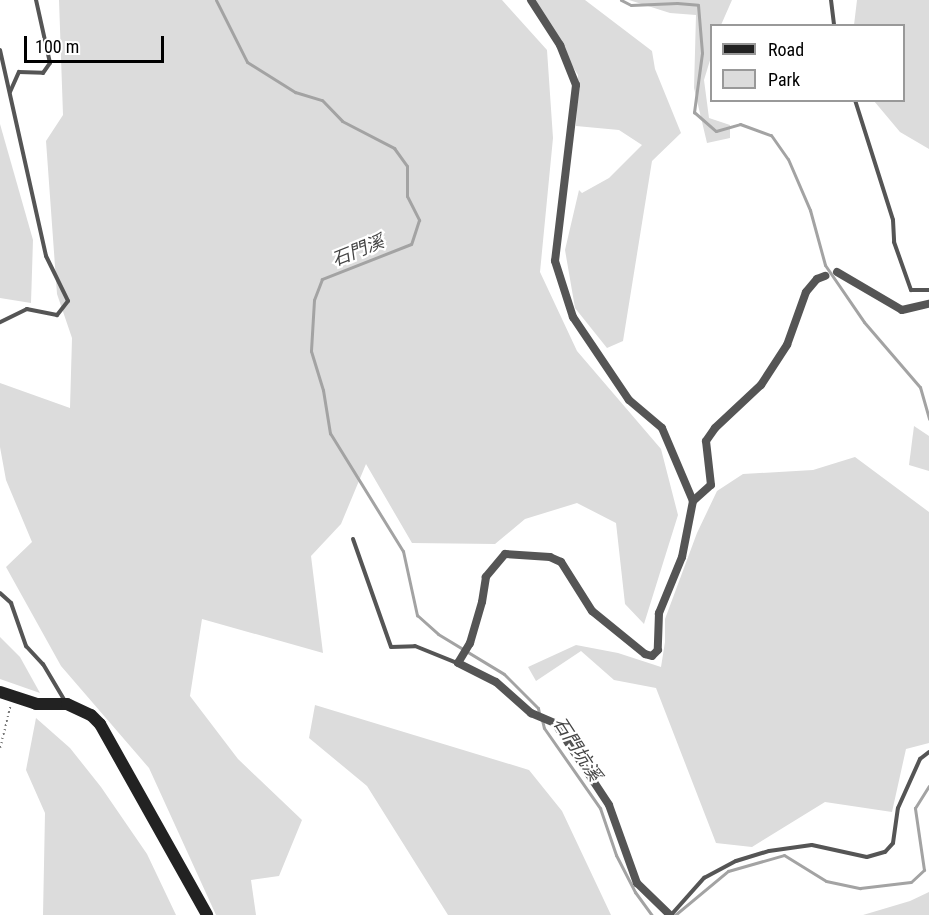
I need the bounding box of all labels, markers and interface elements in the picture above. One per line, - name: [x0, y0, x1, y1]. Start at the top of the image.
- scale bar: [27, 24, 166, 62]
- legend: [710, 24, 905, 102]
- text: 100 m: [35, 36, 79, 57]
- text: Road: [768, 39, 804, 60]
- text: Park: [768, 69, 800, 90]
- water label: 石門溪: [329, 231, 387, 271]
- water label: 石門坑溪: [548, 713, 606, 785]

